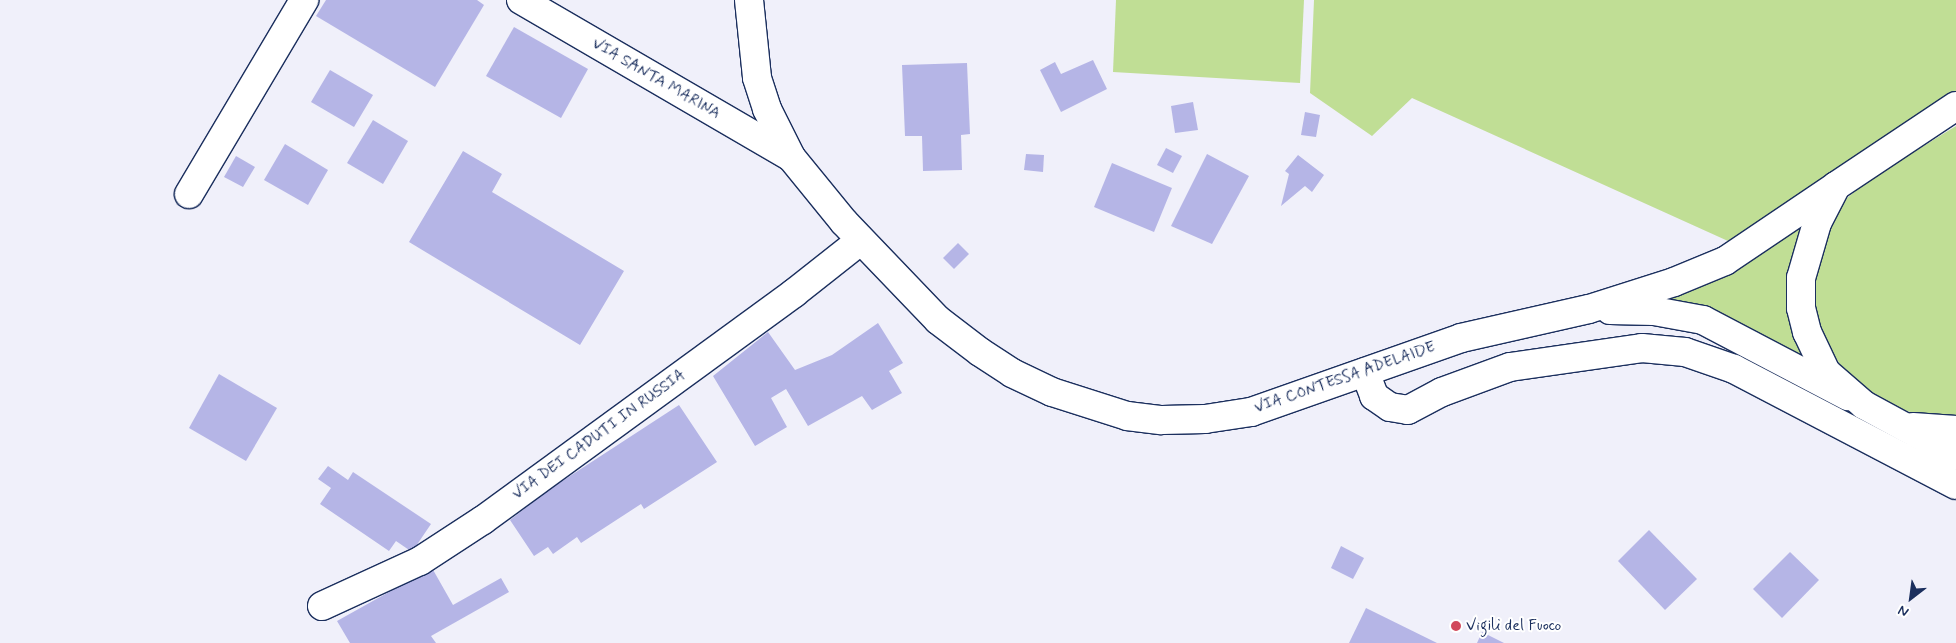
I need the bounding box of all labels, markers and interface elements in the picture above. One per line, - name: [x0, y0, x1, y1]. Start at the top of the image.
- street label: VIA SANTA MARINA: [586, 33, 726, 125]
- street label: VIA CONTESSA ADELAIDE: [1246, 336, 1444, 420]
- street label: VIA DEI CADUTI IN RUSSIA: [509, 366, 689, 504]
- north arrow: [1886, 573, 1936, 623]
- text: N: [1895, 601, 1912, 621]
- place label: Vigili del Fuoco: [1466, 616, 1564, 636]
- marker: Vigili del Fuoco: [1450, 620, 1462, 632]

